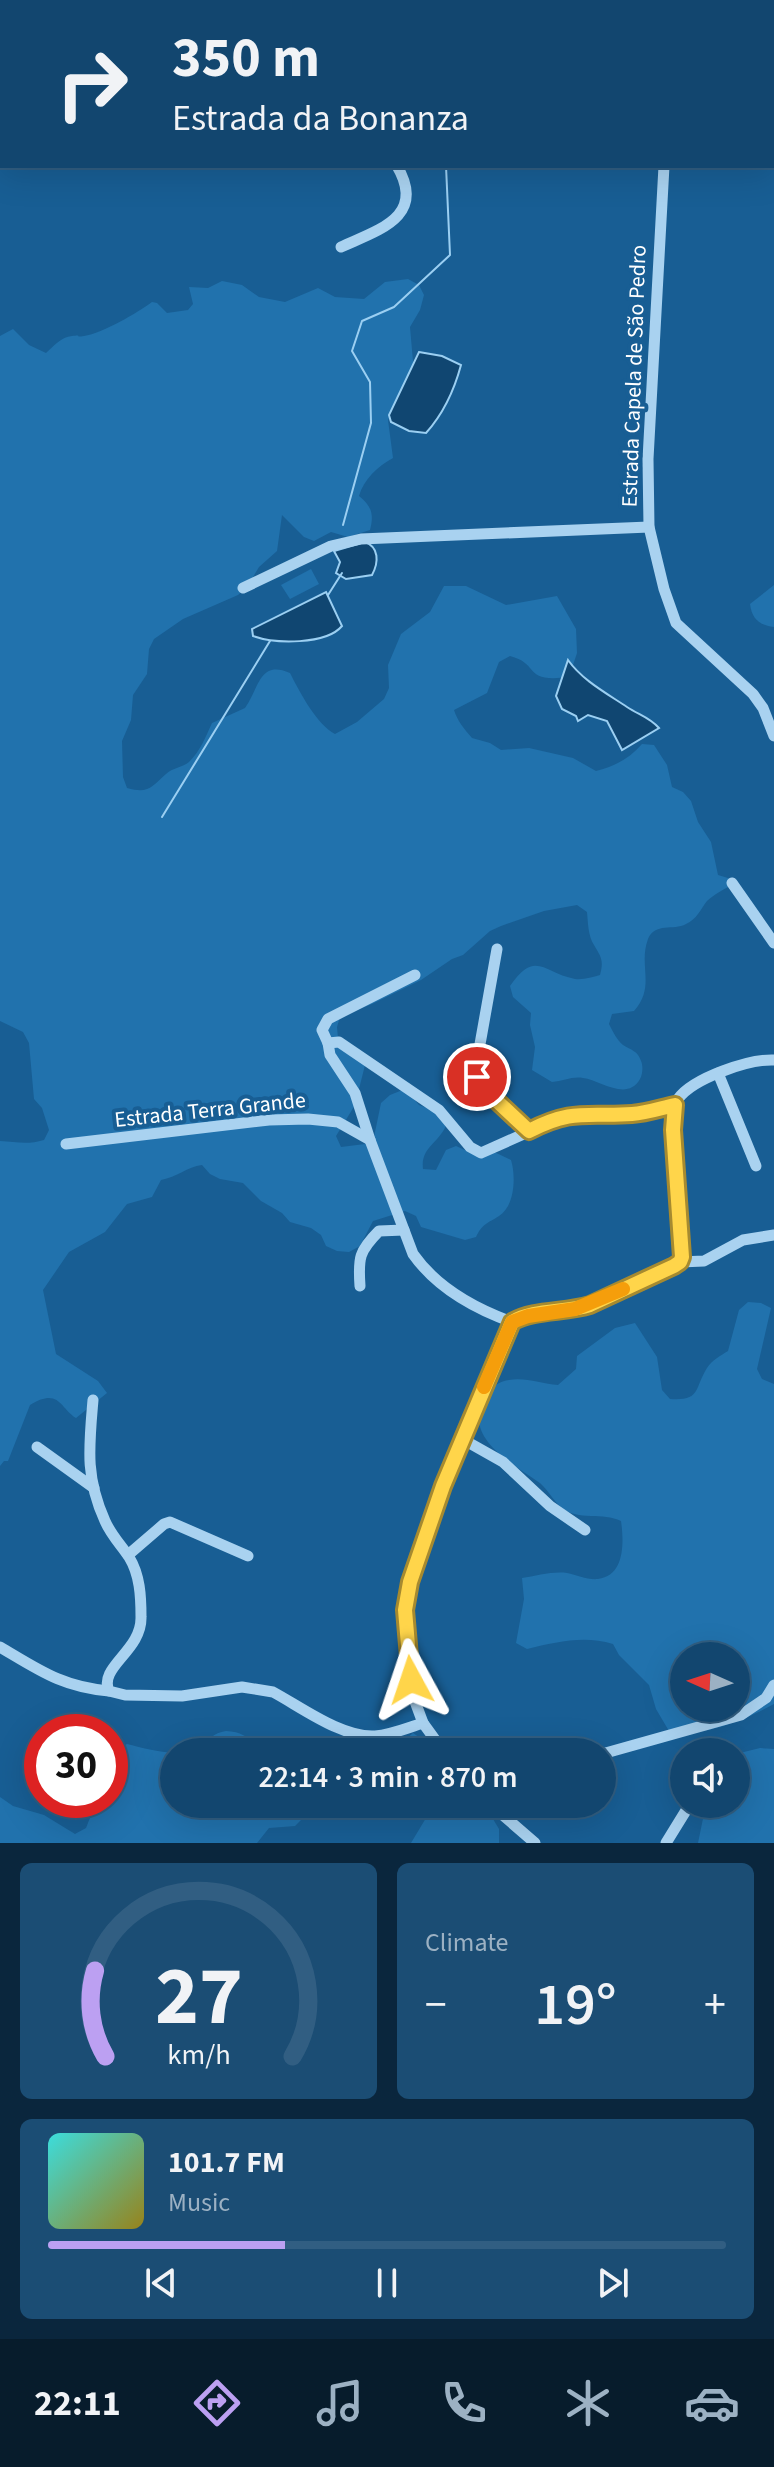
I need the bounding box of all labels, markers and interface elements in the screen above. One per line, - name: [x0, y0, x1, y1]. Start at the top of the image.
- text: 350 m: [172, 19, 320, 98]
- icon: right: [40, 32, 144, 136]
- text: Estrada da Bonanza: [172, 93, 469, 144]
- street label: Estrada Capela de São Pedro: [613, 244, 655, 508]
- pin: [443, 1043, 511, 1111]
- icon: arrive: [455, 1055, 499, 1099]
- street label: Estrada Terra Grande: [113, 1084, 307, 1136]
- position arrow: [369, 1638, 453, 1722]
- north arrow: [670, 1642, 750, 1722]
- map controls: [670, 1642, 750, 1818]
- speed limit sign: 30: [24, 1714, 128, 1818]
- button: sound: [670, 1738, 750, 1818]
- text: 22:14 · 3 min · 870 m: [258, 1756, 518, 1799]
- text: Climate: [425, 1924, 509, 1961]
- text: 27: [155, 1938, 242, 2056]
- text: 19°: [534, 1963, 617, 2048]
- text: −: [425, 1974, 447, 2037]
- text: +: [704, 1974, 726, 2037]
- text: km/h: [167, 2035, 230, 2075]
- text: 101.7 FM: [168, 2141, 285, 2184]
- text: Music: [168, 2184, 230, 2221]
- icon: previous: [139, 2261, 183, 2305]
- icon: pause: [365, 2261, 409, 2305]
- icon: next: [591, 2261, 635, 2305]
- icon: directions: [189, 2375, 245, 2431]
- icon: music: [312, 2375, 368, 2431]
- icon: phone: [436, 2375, 492, 2431]
- icon: climate: [560, 2375, 616, 2431]
- icon: car: [684, 2375, 740, 2431]
- text: 22:11: [34, 2378, 121, 2429]

